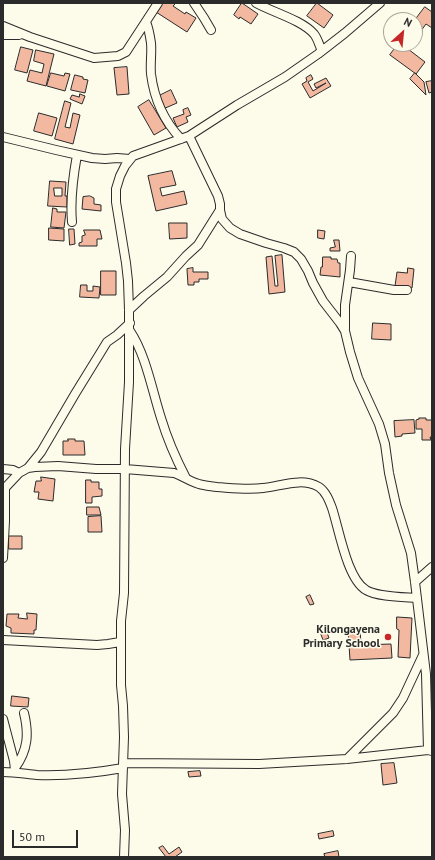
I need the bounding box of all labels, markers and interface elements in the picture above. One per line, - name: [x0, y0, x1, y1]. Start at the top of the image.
- north arrow: [383, 12, 423, 52]
- text: N: [402, 14, 414, 30]
- place label: Kilongayena Primary School: [303, 623, 380, 651]
- marker: Kilongayena Primary School: [383, 632, 393, 642]
- scale bar: [14, 822, 80, 848]
- text: 50 m: [19, 829, 45, 844]

